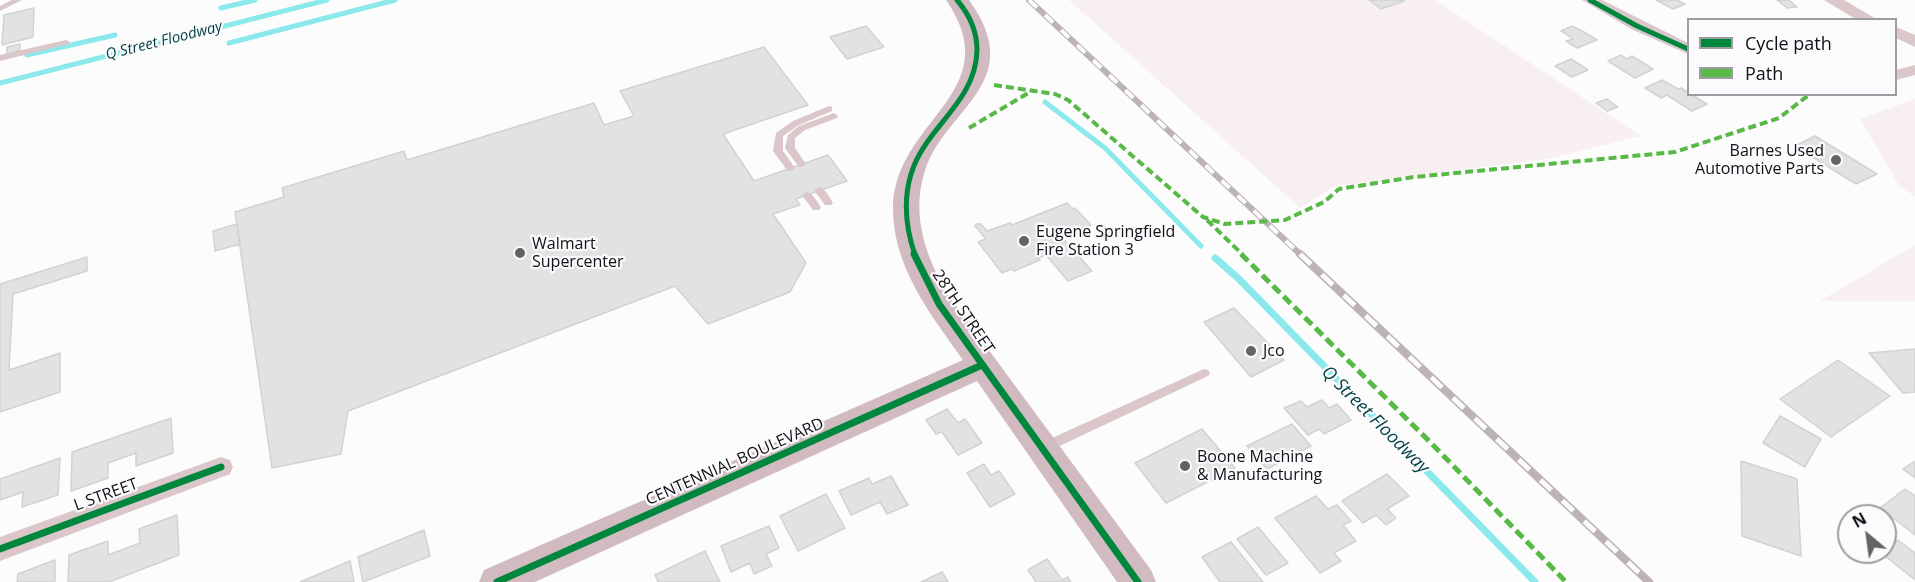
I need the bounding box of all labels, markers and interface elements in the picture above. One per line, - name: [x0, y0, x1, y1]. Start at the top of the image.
- water label: Q Street Floodway: [104, 18, 224, 64]
- legend: [1687, 18, 1897, 96]
- text: Cycle path: [1745, 31, 1832, 55]
- text: Path: [1745, 61, 1783, 85]
- place label: Barnes Used Automotive Parts: [1695, 141, 1824, 179]
- marker: Barnes Used Automotive Parts: [1829, 153, 1843, 167]
- place label: Eugene Springfield Fire Station 3: [1036, 222, 1175, 260]
- place label: Walmart Supercenter: [532, 234, 624, 272]
- marker: Eugene Springfield Fire Station 3: [1017, 234, 1031, 248]
- marker: Walmart Supercenter: [513, 246, 527, 260]
- street label: 28TH STREET: [928, 266, 998, 358]
- place label: Jco: [1263, 341, 1285, 361]
- marker: Jco: [1244, 344, 1258, 358]
- water label: Q Street Floodway: [1317, 362, 1433, 478]
- street label: CENTENNIAL BOULEVARD: [643, 414, 827, 510]
- place label: Boone Machine & Manufacturing: [1197, 447, 1322, 485]
- marker: Boone Machine & Manufacturing: [1178, 459, 1192, 473]
- street label: L STREET: [71, 475, 141, 515]
- north arrow: [1837, 504, 1897, 564]
- text: N: [1848, 507, 1870, 533]

